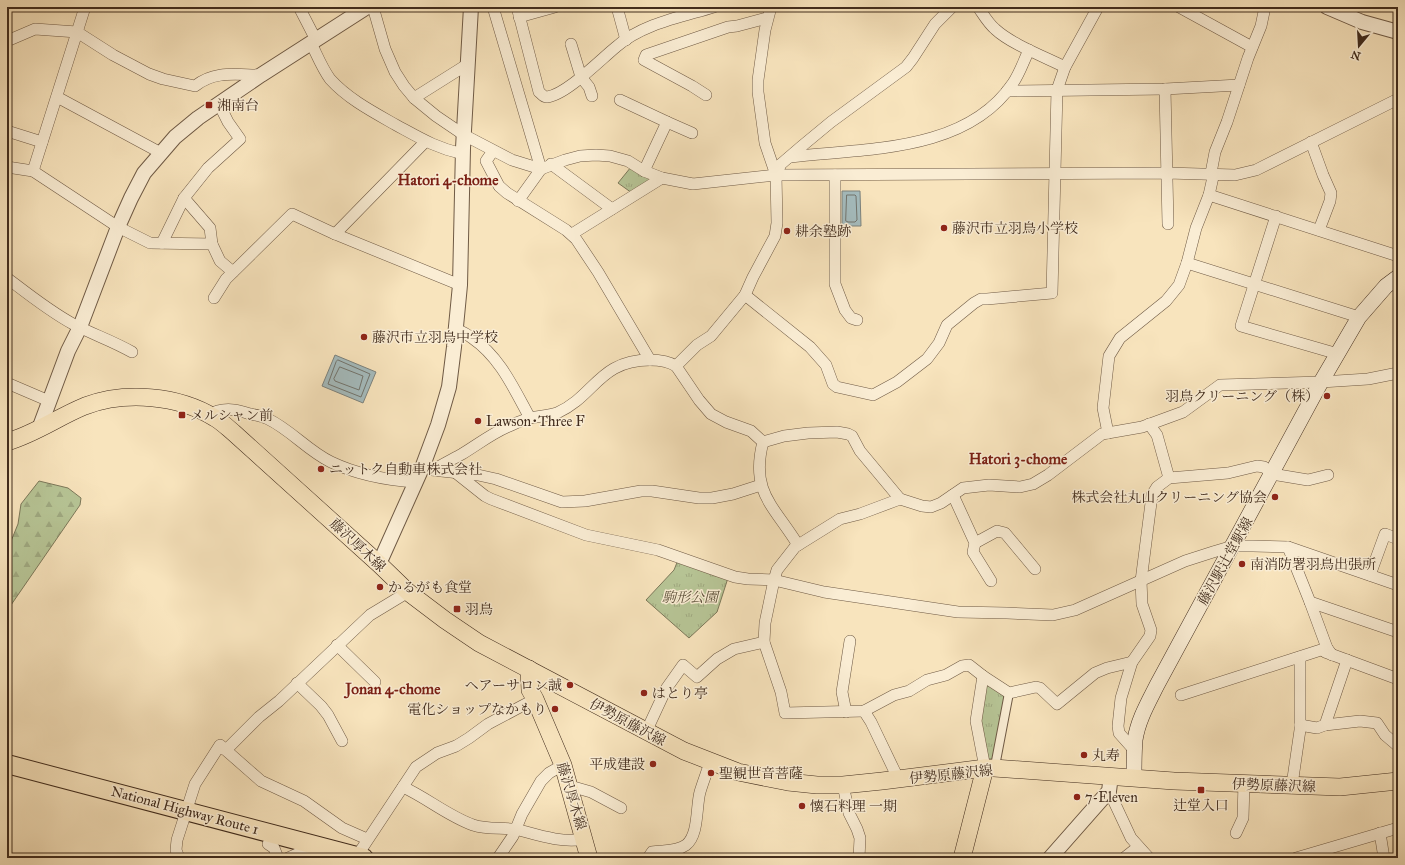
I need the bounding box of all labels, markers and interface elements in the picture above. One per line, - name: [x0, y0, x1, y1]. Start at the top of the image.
- north arrow: [1339, 26, 1379, 66]
- text: N: [1349, 47, 1363, 63]
- place label: 湘南台: [217, 97, 259, 114]
- marker: 湘南台: [204, 100, 214, 110]
- district label: Hatori 4-chome: [398, 171, 499, 190]
- place label: 藤沢市立羽鳥小学校: [952, 220, 1078, 237]
- place label: 耕余塾跡: [795, 223, 851, 240]
- marker: 藤沢市立羽鳥小学校: [939, 223, 949, 233]
- marker: 耕余塾跡: [782, 226, 792, 236]
- place label: 藤沢市立羽鳥中学校: [372, 329, 498, 346]
- marker: 藤沢市立羽鳥中学校: [359, 332, 369, 342]
- place label: 羽鳥クリーニング（株）: [1165, 388, 1319, 405]
- marker: 羽鳥クリーニング（株）: [1322, 391, 1332, 401]
- place label: メルシャン前: [190, 407, 273, 424]
- marker: メルシャン前: [177, 410, 187, 420]
- place label: Lawson･Three F: [486, 413, 585, 430]
- marker: Lawson･Three F: [473, 416, 483, 426]
- district label: Hatori 3-chome: [969, 450, 1068, 469]
- place label: ニットク自動車株式会社: [329, 461, 482, 478]
- marker: ニットク自動車株式会社: [316, 464, 326, 474]
- place label: 株式会社丸山クリーニング協会: [1071, 489, 1267, 506]
- marker: 株式会社丸山クリーニング協会: [1270, 492, 1280, 502]
- street label: 藤沢駅辻堂駅線: [1194, 514, 1257, 608]
- street label: 藤沢厚木線: [326, 515, 389, 575]
- place label: 南消防署羽鳥出張所: [1250, 556, 1376, 573]
- marker: 南消防署羽鳥出張所: [1237, 559, 1247, 569]
- place label: かるがも食堂: [388, 579, 472, 596]
- marker: かるがも食堂: [375, 582, 385, 592]
- park label: 駒形公園: [662, 589, 720, 606]
- place label: 羽鳥: [465, 601, 493, 618]
- marker: 羽鳥: [452, 604, 462, 614]
- place label: ヘアーサロン誠: [465, 677, 562, 694]
- district label: Jonan 4-chome: [344, 680, 441, 699]
- marker: ヘアーサロン誠: [565, 680, 575, 690]
- place label: はとり亭: [652, 685, 708, 702]
- marker: はとり亭: [639, 688, 649, 698]
- street label: 伊勢原藤沢線: [587, 695, 669, 750]
- place label: 電化ショップなかもり: [407, 701, 547, 718]
- marker: 電化ショップなかもり: [550, 704, 560, 714]
- place label: 丸寿: [1092, 747, 1120, 764]
- marker: 丸寿: [1079, 750, 1089, 760]
- place label: 平成建設: [589, 756, 645, 773]
- marker: 平成建設: [648, 759, 658, 769]
- street label: 藤沢厚木線: [553, 760, 590, 832]
- street label: 伊勢原藤沢線: [908, 762, 994, 787]
- place label: 聖観世音菩薩: [719, 765, 803, 782]
- marker: 聖観世音菩薩: [706, 768, 716, 778]
- street label: 伊勢原藤沢線: [1232, 776, 1316, 795]
- street label: National Highway Route 1: [109, 783, 261, 838]
- marker: 辻堂入口: [1196, 785, 1206, 795]
- place label: 7-Eleven: [1085, 789, 1138, 806]
- marker: 7-Eleven: [1072, 792, 1082, 802]
- place label: 辻堂入口: [1173, 797, 1229, 814]
- place label: 懐石料理 一期: [810, 798, 897, 815]
- marker: 懐石料理 一期: [797, 801, 807, 811]

